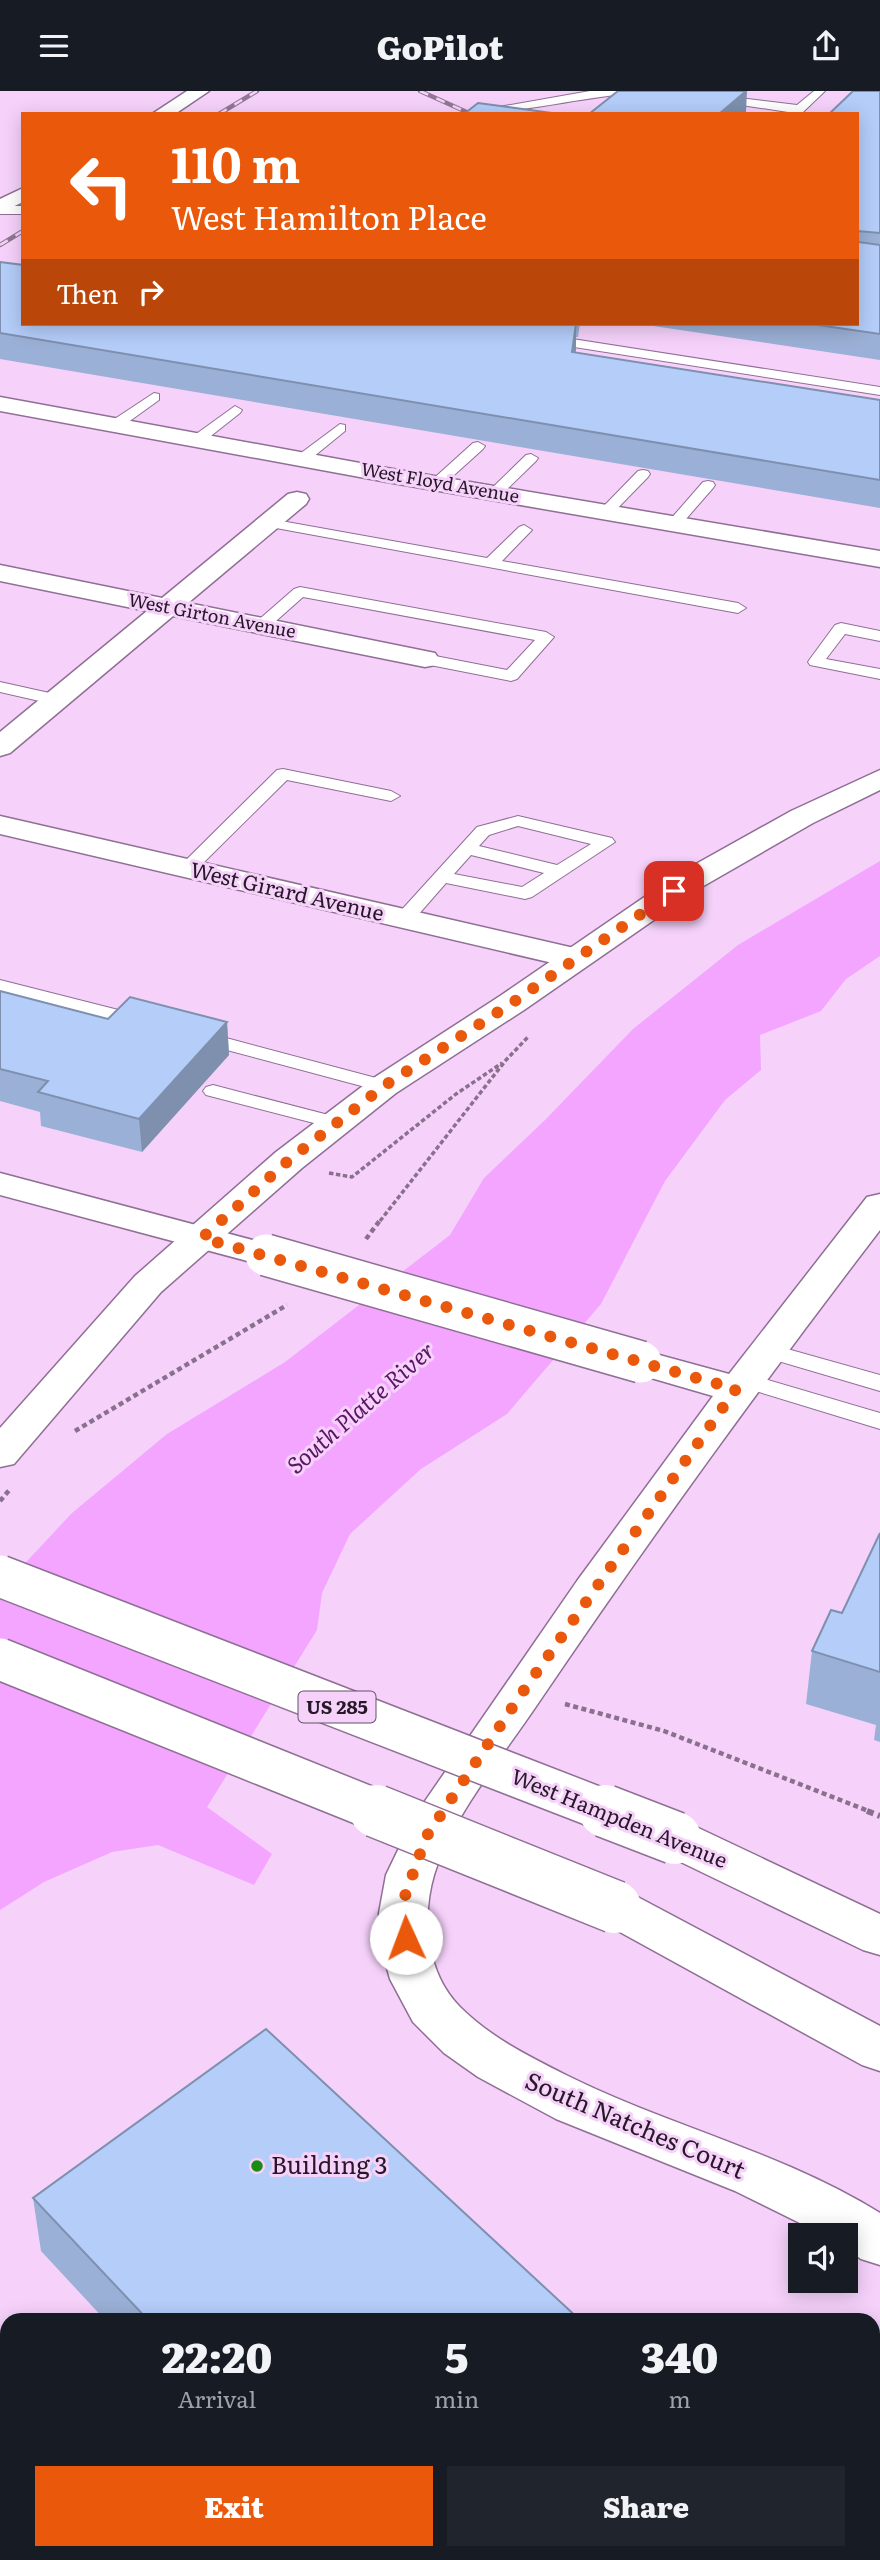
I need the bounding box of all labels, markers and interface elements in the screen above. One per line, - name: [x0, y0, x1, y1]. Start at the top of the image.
- text: GoPilot: [377, 22, 503, 70]
- icon: menu: [35, 27, 73, 65]
- icon: share: [807, 27, 845, 65]
- text: 110 m: [171, 125, 300, 198]
- icon: left: [56, 140, 147, 231]
- text: West Hamilton Place: [171, 192, 487, 240]
- text: Then: [56, 273, 118, 312]
- icon: right: [132, 273, 170, 311]
- street label: West Floyd Avenue: [359, 454, 522, 509]
- street label: West Girton Avenue: [126, 585, 298, 644]
- street label: West Girard Avenue: [188, 852, 388, 927]
- pin: [644, 861, 704, 921]
- icon: arrive: [655, 872, 693, 910]
- water label: South Platte River: [278, 1333, 441, 1480]
- road number: US 285: [298, 1691, 376, 1723]
- street label: West Hampden Avenue: [507, 1759, 733, 1874]
- position arrow: [369, 1901, 443, 1975]
- street label: South Natches Court: [520, 2061, 752, 2186]
- place label: Building 3: [271, 2146, 388, 2181]
- marker: Building 3: [249, 2158, 265, 2174]
- map controls: [788, 2223, 858, 2293]
- button: sound: [788, 2223, 858, 2293]
- text: 22:20: [162, 2324, 272, 2386]
- text: 5: [445, 2324, 468, 2386]
- text: 340: [641, 2324, 718, 2386]
- text: Arrival: [178, 2381, 256, 2415]
- text: min: [434, 2381, 479, 2415]
- text: m: [668, 2381, 691, 2415]
- button: Exit: [35, 2466, 433, 2546]
- button: Share: [447, 2466, 845, 2546]

